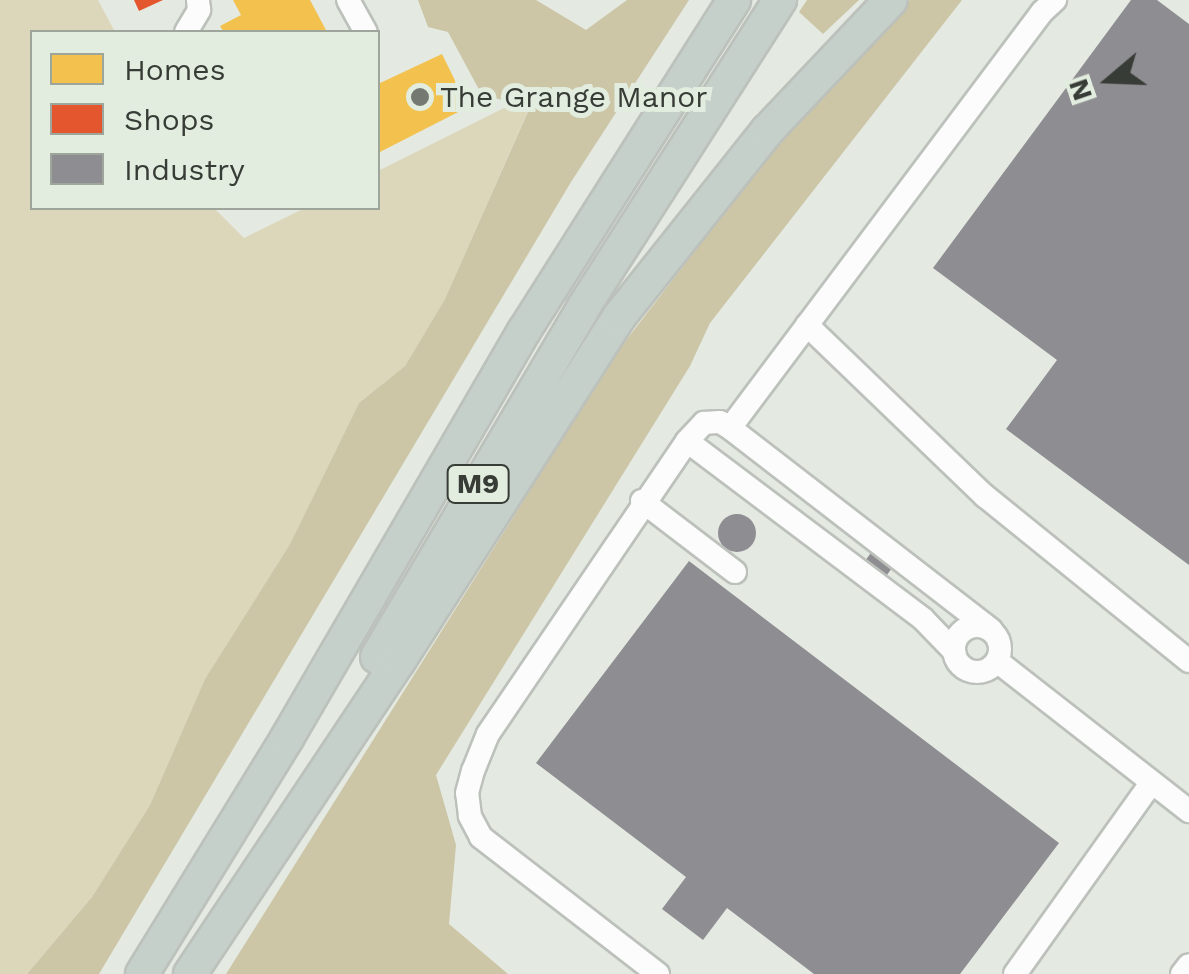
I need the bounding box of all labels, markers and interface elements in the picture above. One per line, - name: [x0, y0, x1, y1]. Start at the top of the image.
- legend: [30, 30, 380, 210]
- north arrow: [1059, 30, 1159, 130]
- text: Homes: [124, 52, 226, 87]
- text: N: [1061, 75, 1099, 105]
- place label: The Grange Manor: [440, 79, 707, 115]
- marker: The Grange Manor: [409, 86, 431, 108]
- text: Shops: [124, 102, 214, 137]
- text: Industry: [124, 152, 245, 187]
- road number: M9: [446, 461, 510, 507]

